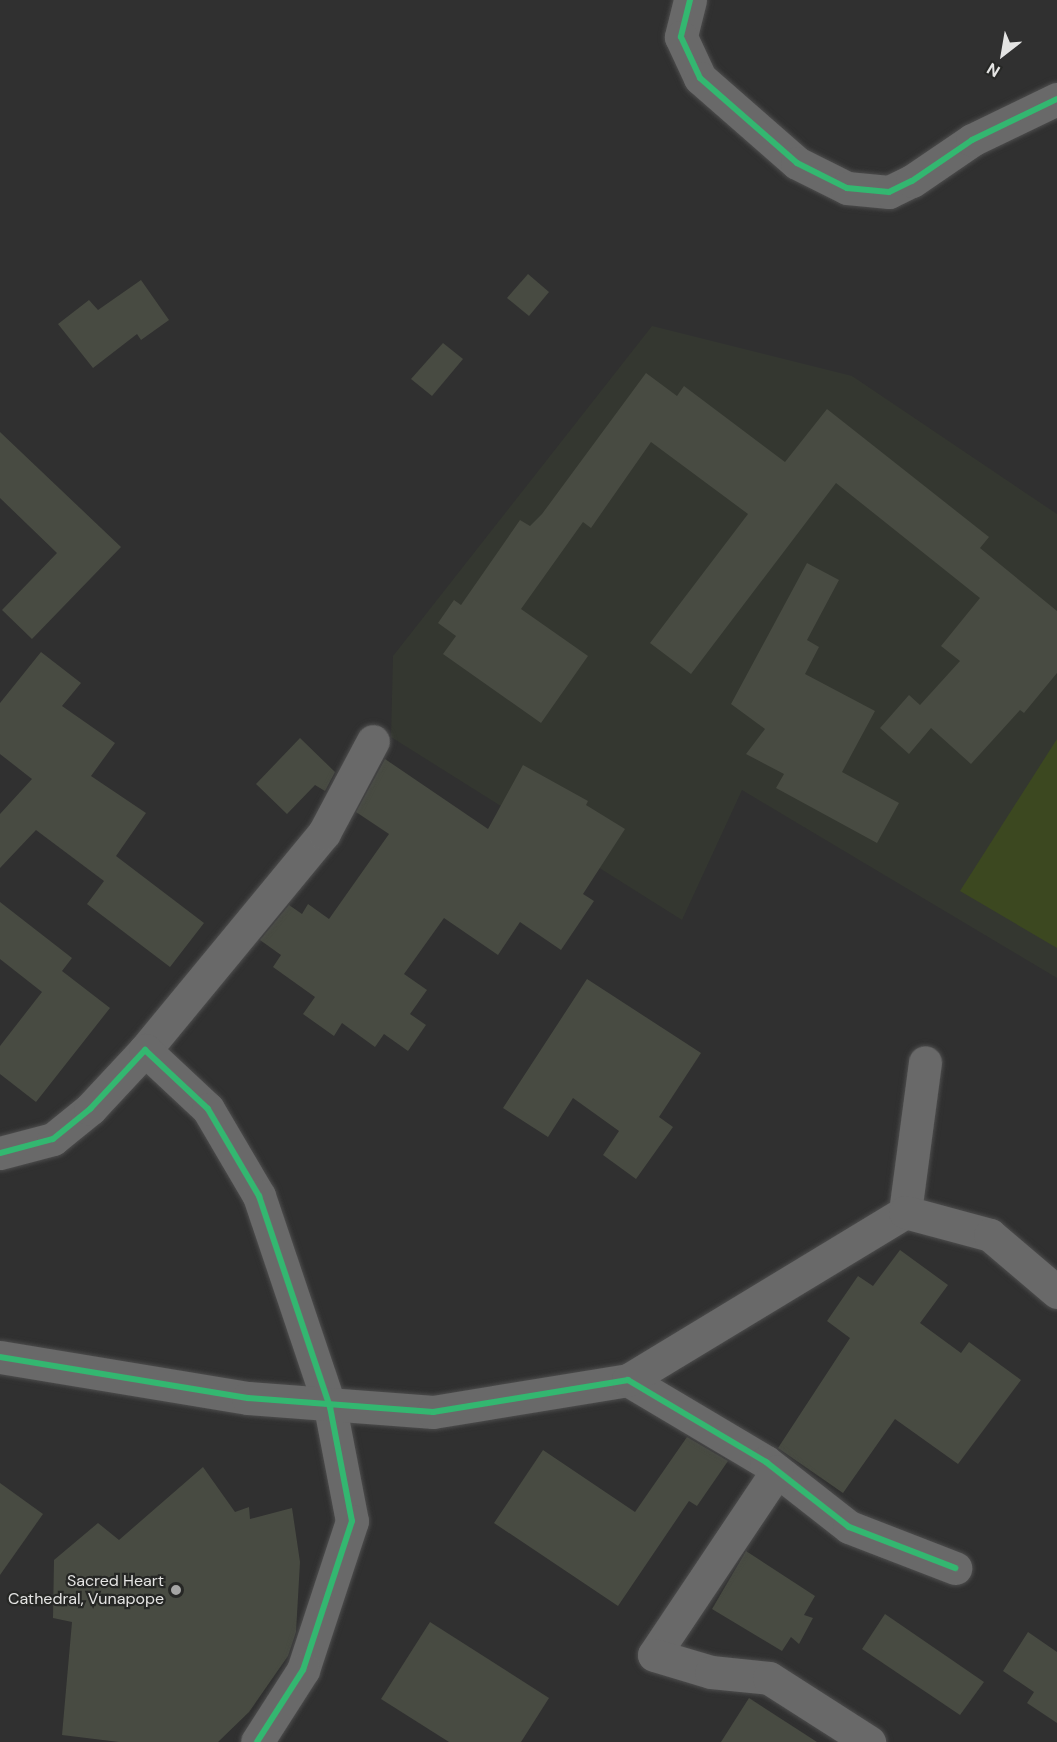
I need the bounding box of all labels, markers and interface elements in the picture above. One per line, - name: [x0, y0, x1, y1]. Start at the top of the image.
- north arrow: [973, 24, 1033, 84]
- text: N: [983, 58, 1004, 82]
- place label: Sacred Heart Cathedral, Vunapope: [8, 1571, 164, 1609]
- marker: Sacred Heart Cathedral, Vunapope: [169, 1583, 183, 1597]

